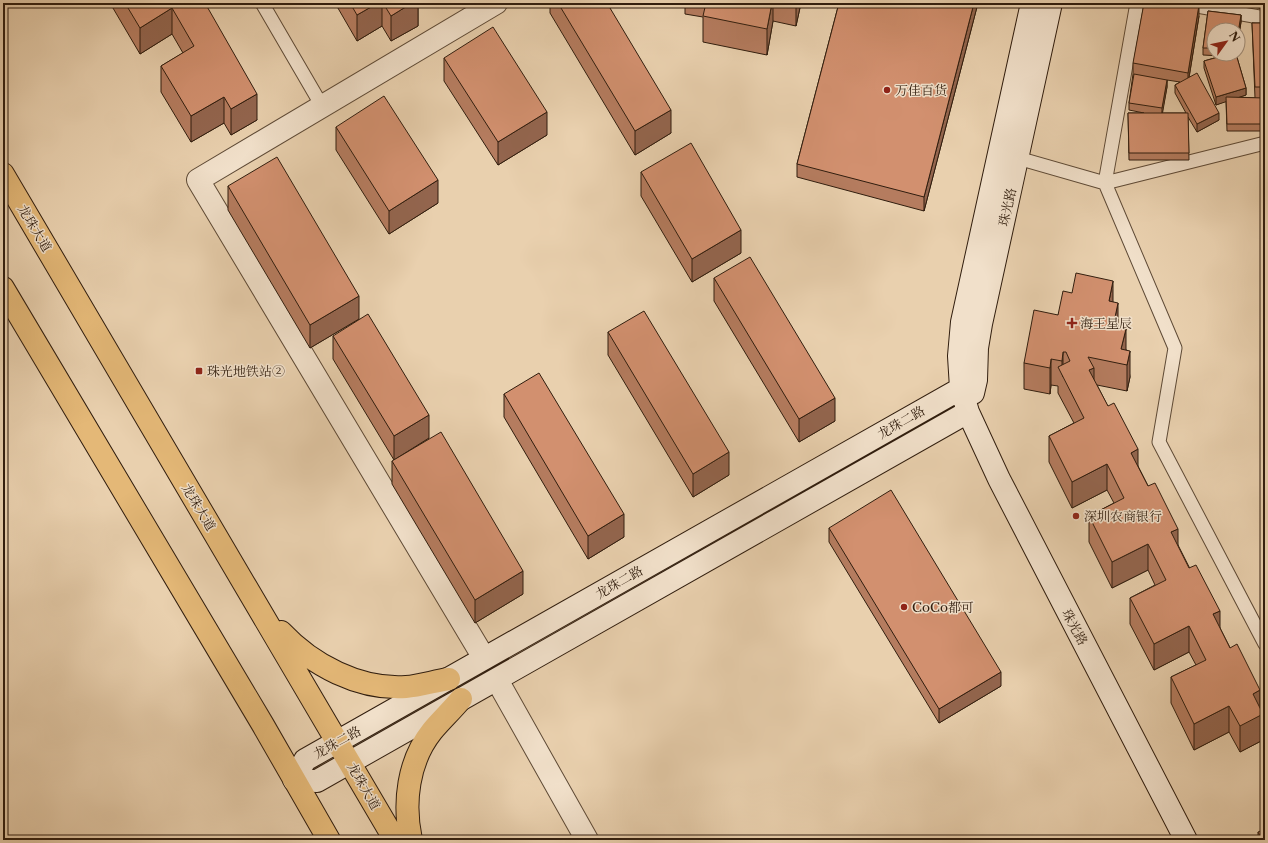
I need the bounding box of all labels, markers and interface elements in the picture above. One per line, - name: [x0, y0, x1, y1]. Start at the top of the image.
- north arrow: [1206, 22, 1246, 62]
- text: N: [1226, 29, 1243, 45]
- place label: 万佳百货: [895, 82, 947, 98]
- marker: 万佳百货: [882, 85, 892, 95]
- street label: 珠光路: [995, 186, 1019, 228]
- street label: 龙珠大道: [15, 202, 55, 254]
- place label: 海王星辰: [1080, 315, 1132, 331]
- marker: 海王星辰: [1067, 318, 1077, 328]
- place label: 珠光地铁站②: [207, 363, 285, 379]
- marker: 珠光地铁站②: [194, 366, 204, 376]
- street label: 龙珠二路: [874, 402, 928, 442]
- street label: 龙珠大道: [179, 481, 219, 533]
- place label: 深圳农商银行: [1084, 508, 1162, 524]
- marker: 深圳农商银行: [1071, 511, 1081, 521]
- street label: 龙珠二路: [592, 562, 646, 602]
- place label: CoCo都可: [912, 599, 974, 615]
- marker: CoCo都可: [899, 602, 909, 612]
- street label: 珠光路: [1059, 606, 1091, 648]
- street label: 龙珠二路: [310, 722, 364, 762]
- street label: 龙珠大道: [344, 759, 384, 813]

